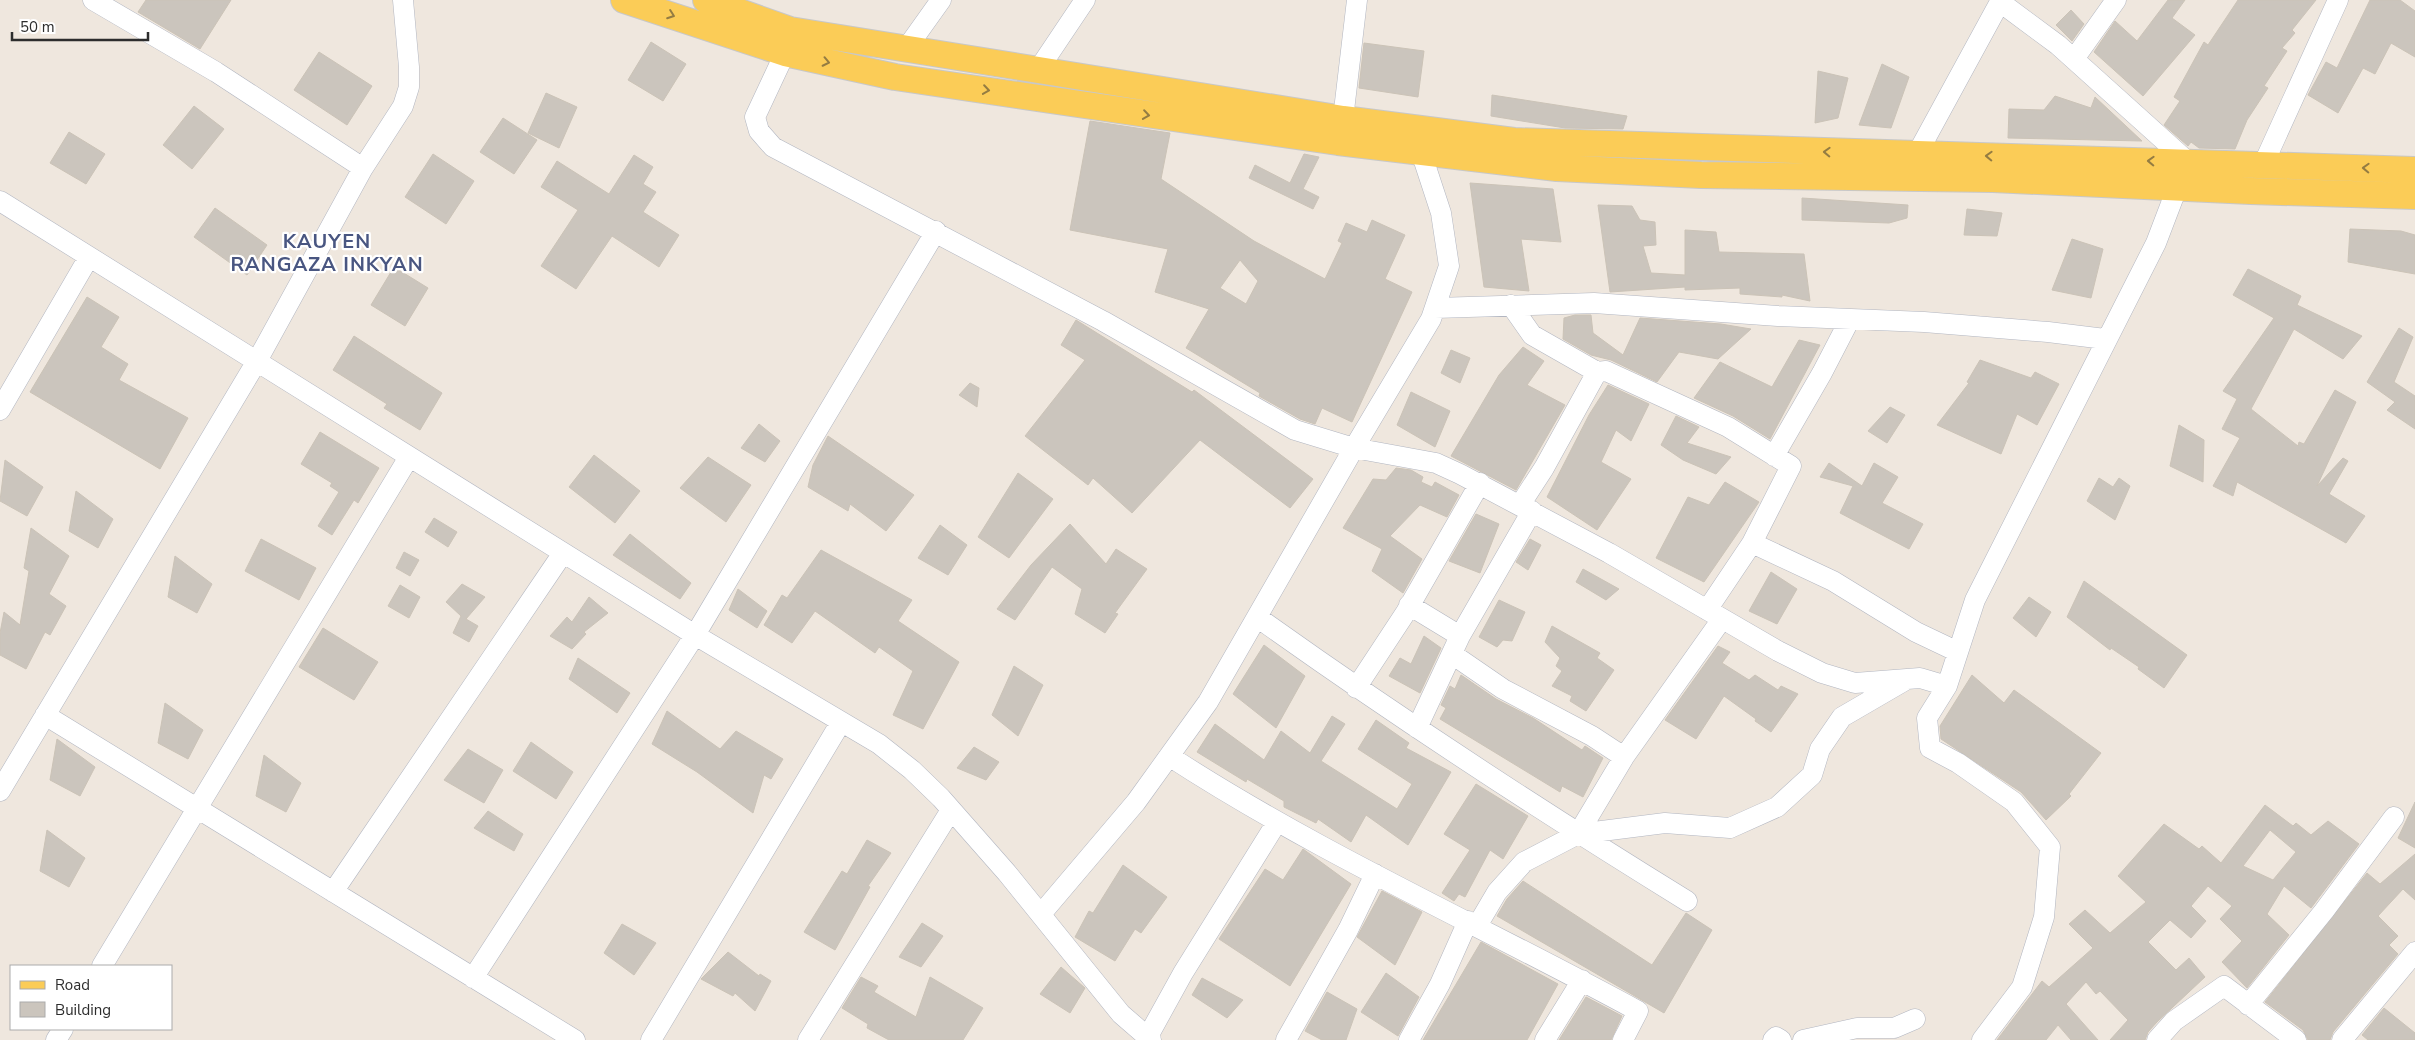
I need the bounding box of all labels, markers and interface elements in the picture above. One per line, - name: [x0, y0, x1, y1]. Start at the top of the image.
- one-way arrow: [666, 9, 674, 19]
- scale bar: [12, 10, 149, 42]
- text: 50 m: [20, 17, 55, 37]
- one-way arrow: [822, 56, 830, 67]
- one-way arrow: [982, 84, 990, 95]
- one-way arrow: [1142, 109, 1151, 119]
- one-way arrow: [1822, 147, 1830, 157]
- one-way arrow: [1985, 151, 1993, 162]
- one-way arrow: [2147, 155, 2155, 166]
- one-way arrow: [2362, 163, 2370, 173]
- district label: KAUYEN RANGAZA INKYAN: [230, 228, 424, 278]
- legend: [10, 965, 172, 1030]
- text: Road: [55, 975, 90, 995]
- text: Building: [55, 1000, 111, 1020]

